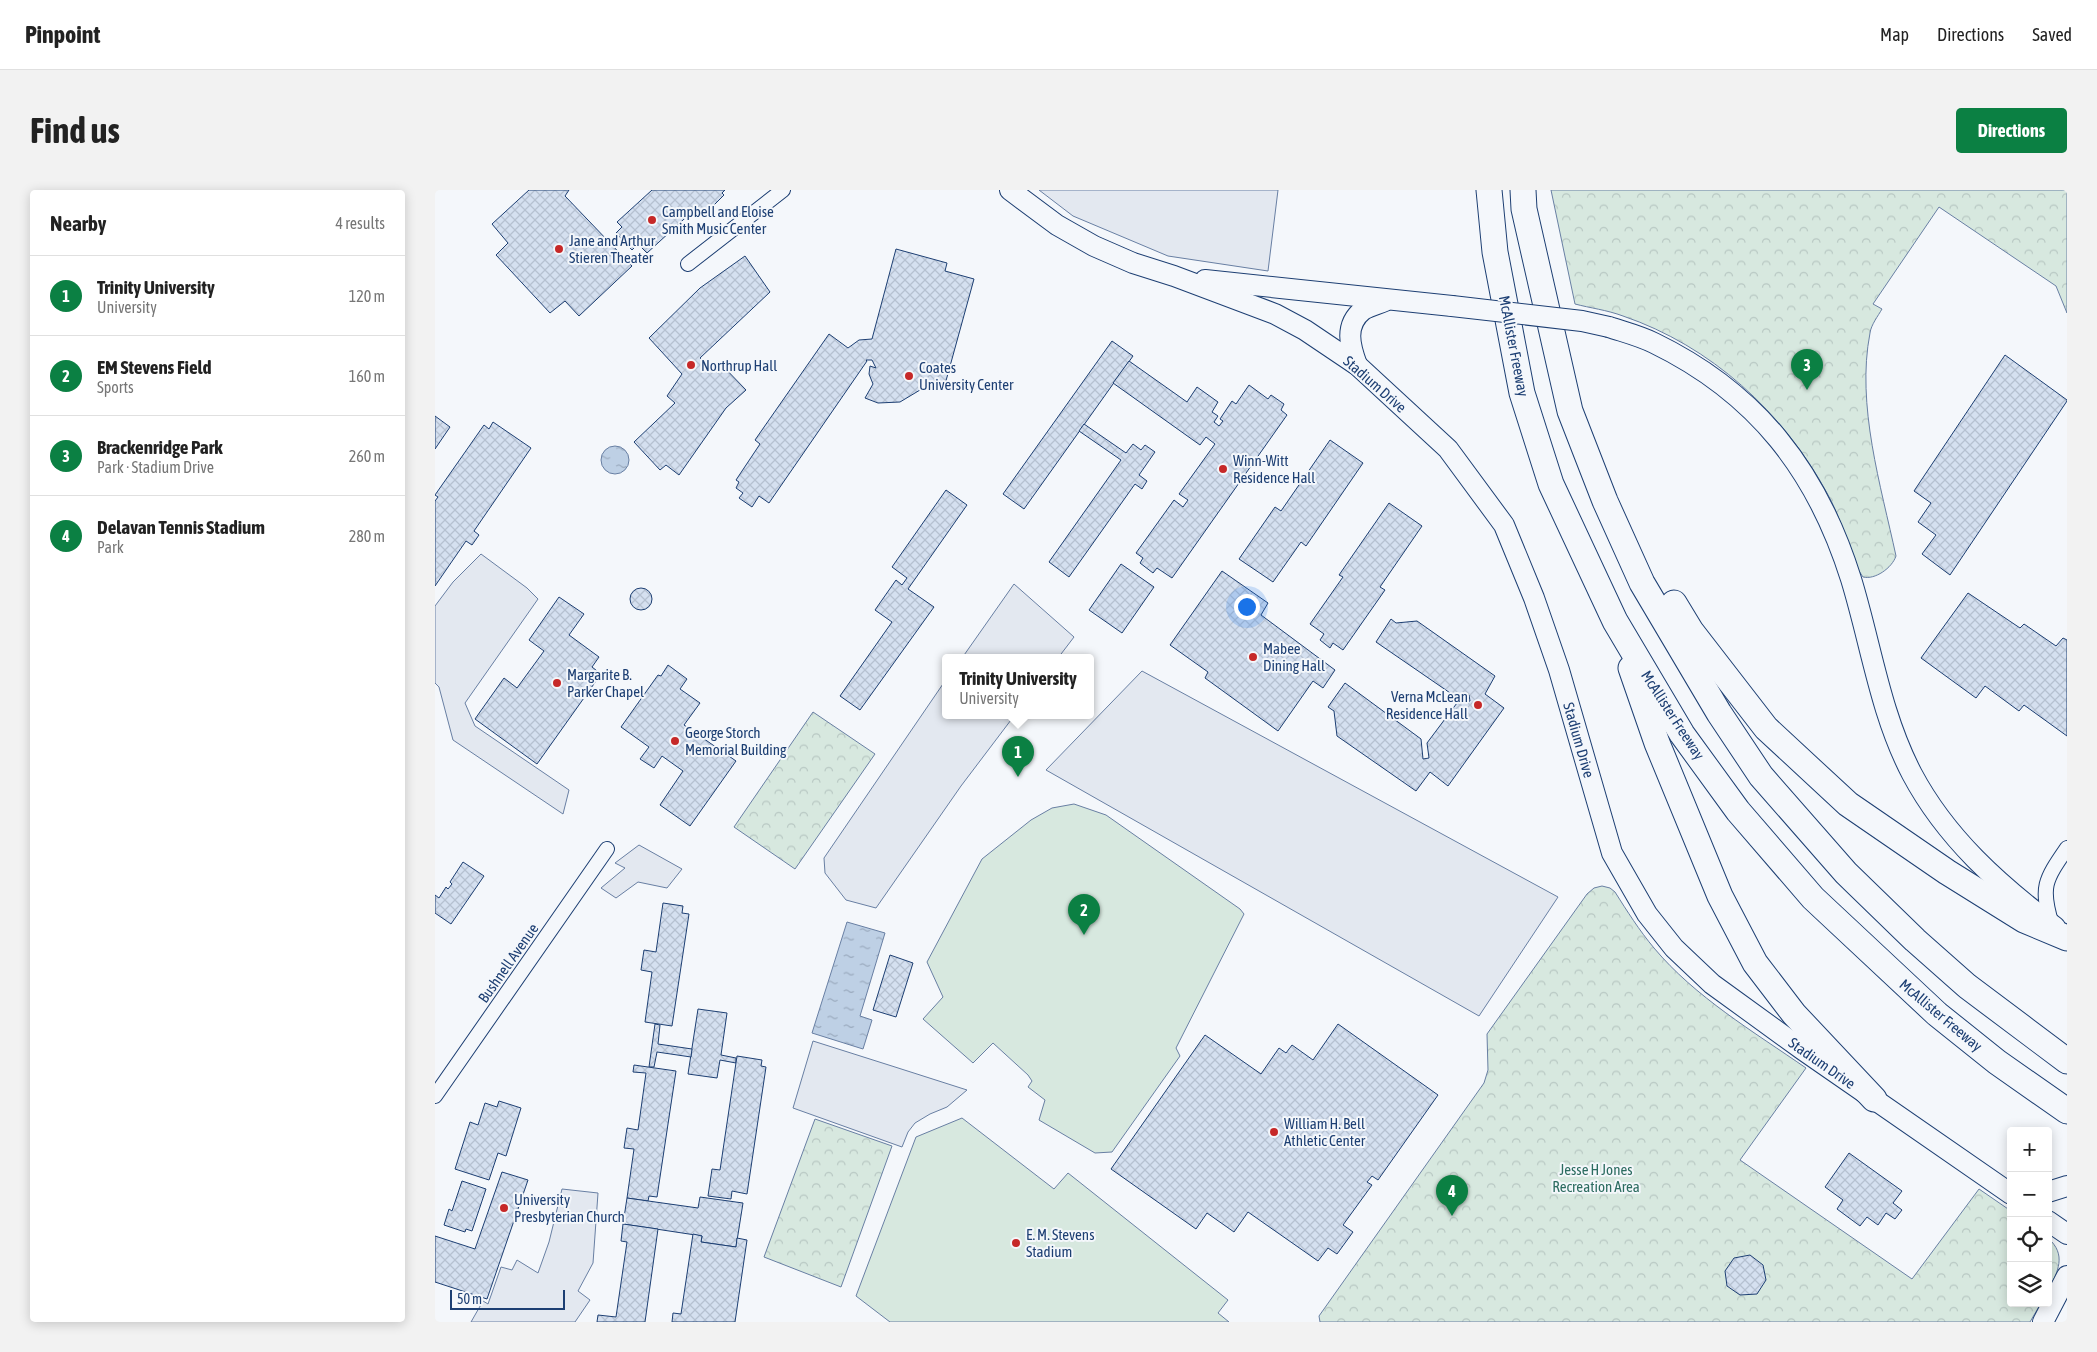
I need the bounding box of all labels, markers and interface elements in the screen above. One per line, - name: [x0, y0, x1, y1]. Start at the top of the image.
- text: Pinpoint: [25, 21, 100, 48]
- text: Map: [1880, 24, 1909, 45]
- text: Directions: [1937, 24, 2004, 45]
- text: Saved: [2032, 24, 2072, 45]
- button: Directions: [1956, 108, 2067, 153]
- text: Find us: [30, 110, 120, 150]
- place label: Campbell and Eloise Smith Music Center: [662, 203, 774, 237]
- text: Nearby: [50, 211, 106, 235]
- text: 4 results: [335, 214, 385, 232]
- marker: Campbell and Eloise Smith Music Center: [646, 214, 658, 226]
- place label: Jane and Arthur Stieren Theater: [569, 232, 656, 266]
- marker: Jane and Arthur Stieren Theater: [553, 243, 565, 255]
- text: Trinity University: [97, 276, 215, 298]
- text: 1: [62, 287, 70, 305]
- text: 120 m: [349, 287, 385, 305]
- street label: McAllister Freeway: [1496, 294, 1532, 398]
- text: University: [97, 298, 157, 316]
- pin: 3: [1791, 349, 1823, 390]
- street label: Stadium Drive: [1340, 352, 1410, 416]
- text: EM Stevens Field: [97, 356, 211, 378]
- place label: Northrup Hall: [701, 357, 777, 374]
- marker: Northrup Hall: [685, 359, 697, 371]
- place label: Coates University Center: [919, 359, 1014, 393]
- text: 2: [62, 367, 70, 385]
- text: 160 m: [349, 367, 385, 385]
- marker: Coates University Center: [903, 370, 915, 382]
- text: Sports: [97, 378, 134, 396]
- text: Brackenridge Park: [97, 436, 223, 458]
- text: 3: [62, 447, 70, 465]
- text: 260 m: [349, 447, 385, 465]
- place label: Winn-Witt Residence Hall: [1233, 452, 1315, 486]
- text: Park · Stadium Drive: [97, 458, 214, 476]
- marker: Winn-Witt Residence Hall: [1217, 463, 1229, 475]
- text: Delavan Tennis Stadium: [97, 516, 265, 538]
- text: 4: [62, 527, 70, 545]
- text: 280 m: [349, 527, 385, 545]
- text: Park: [97, 538, 124, 556]
- your location: [1234, 594, 1260, 620]
- place label: Mabee Dining Hall: [1263, 640, 1325, 674]
- marker: Mabee Dining Hall: [1247, 651, 1259, 663]
- popup: [942, 654, 1094, 719]
- place label: Margarite B. Parker Chapel: [567, 666, 644, 700]
- text: Trinity University: [959, 667, 1077, 689]
- street label: McAllister Freeway: [1638, 667, 1708, 763]
- marker: Margarite B. Parker Chapel: [551, 677, 563, 689]
- place label: Verna McLean Residence Hall: [1386, 688, 1468, 722]
- text: University: [959, 689, 1019, 707]
- marker: Verna McLean Residence Hall: [1472, 699, 1484, 711]
- street label: Stadium Drive: [1560, 700, 1598, 780]
- place label: George Storch Memorial Building: [685, 724, 787, 758]
- marker: George Storch Memorial Building: [669, 735, 681, 747]
- pin: 1: [1002, 736, 1034, 777]
- pin: 2: [1068, 894, 1100, 935]
- street label: Bushnell Avenue: [474, 920, 542, 1006]
- street label: McAllister Freeway: [1896, 976, 1986, 1054]
- street label: Stadium Drive: [1785, 1034, 1859, 1092]
- place label: William H. Bell Athletic Center: [1284, 1115, 1366, 1149]
- marker: William H. Bell Athletic Center: [1268, 1126, 1280, 1138]
- map controls: [2007, 1127, 2052, 1307]
- button: +: [2007, 1127, 2052, 1172]
- park label: Jesse H Jones Recreation Area: [1552, 1161, 1640, 1195]
- button: −: [2007, 1172, 2052, 1217]
- pin: 4: [1436, 1175, 1468, 1216]
- place label: University Presbyterian Church: [514, 1191, 625, 1225]
- marker: University Presbyterian Church: [498, 1202, 510, 1214]
- button: locate: [2007, 1217, 2052, 1262]
- place label: E. M. Stevens Stadium: [1026, 1226, 1094, 1260]
- marker: E. M. Stevens Stadium: [1010, 1237, 1022, 1249]
- button: layers: [2007, 1262, 2052, 1307]
- scale bar: [450, 1287, 565, 1310]
- text: 50 m: [457, 1291, 482, 1307]

